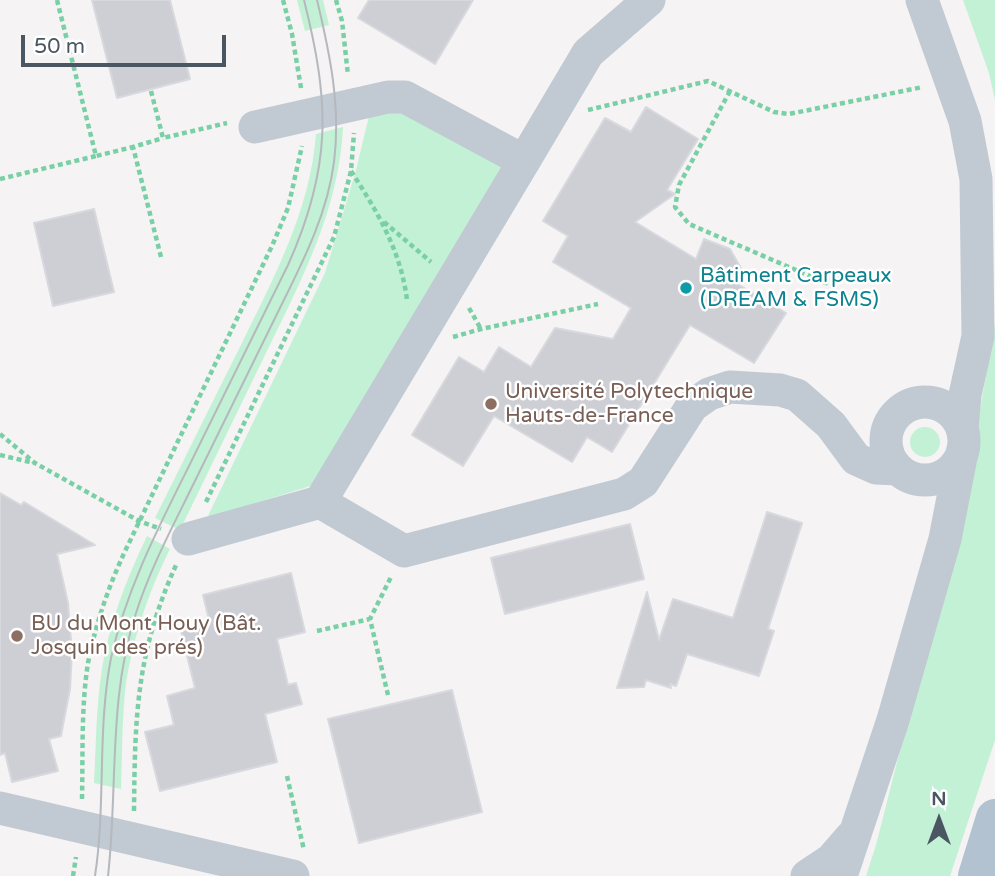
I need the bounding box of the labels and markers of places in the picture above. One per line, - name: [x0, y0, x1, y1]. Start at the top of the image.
- place label: Bâtiment Carpeaux (DREAM & FSMS): [700, 263, 892, 313]
- marker: Bâtiment Carpeaux (DREAM & FSMS): [678, 280, 694, 296]
- place label: Université Polytechnique Hauts-de-France: [505, 379, 753, 429]
- marker: Université Polytechnique Hauts-de-France: [483, 396, 499, 412]
- place label: BU du Mont Houy (Bât. Josquin des prés): [31, 611, 262, 661]
- marker: BU du Mont Houy (Bât. Josquin des prés): [9, 628, 25, 644]

